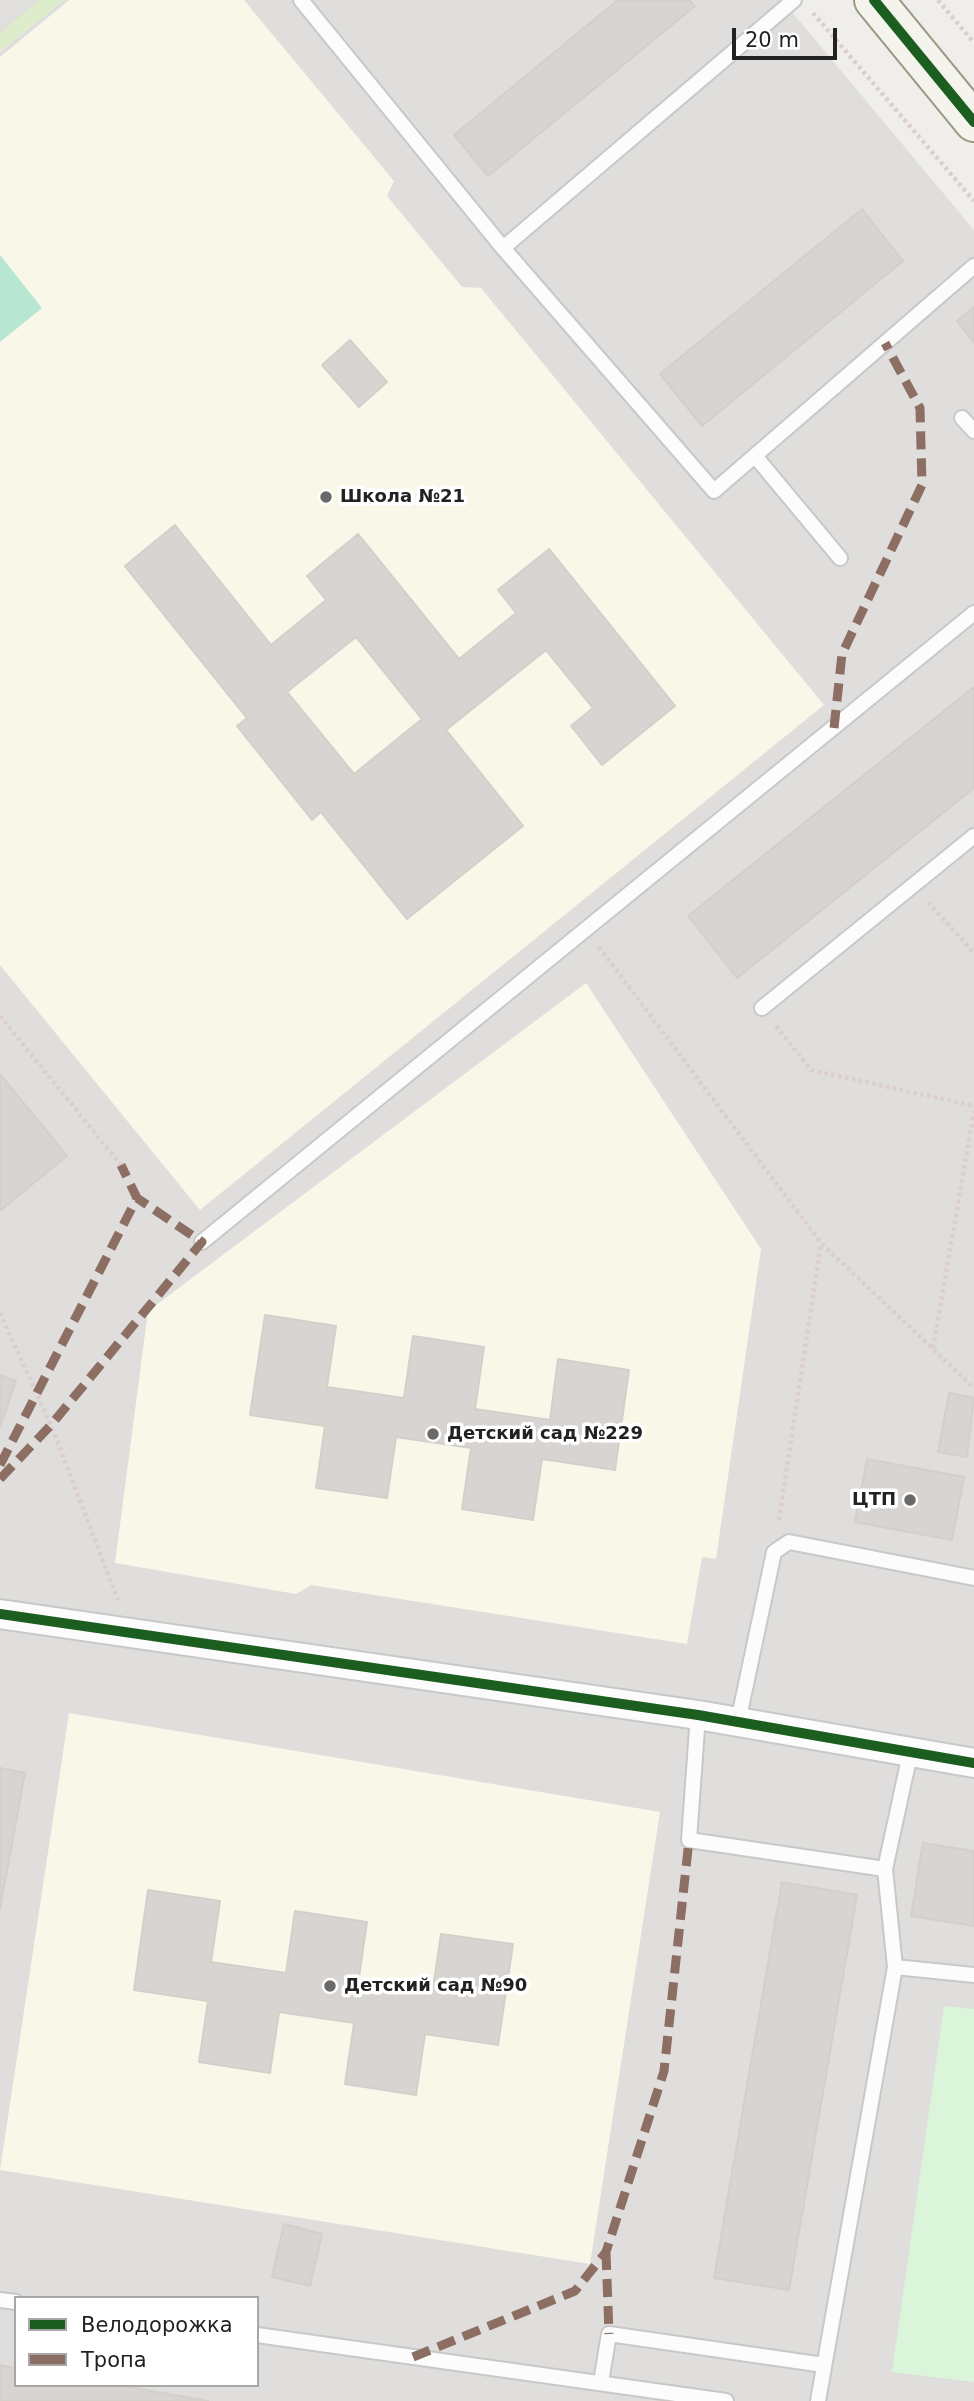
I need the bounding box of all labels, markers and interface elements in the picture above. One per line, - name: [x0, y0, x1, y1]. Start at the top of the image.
- scale bar: [736, 14, 841, 58]
- text: 20 m: [745, 28, 799, 52]
- place label: Школа №21: [340, 486, 465, 508]
- marker: Школа №21: [318, 489, 334, 505]
- place label: Детский сад №229: [447, 1423, 643, 1445]
- marker: Детский сад №229: [425, 1426, 441, 1442]
- place label: ЦТП: [852, 1489, 896, 1511]
- marker: ЦТП: [902, 1492, 918, 1508]
- place label: Детский сад №90: [344, 1975, 527, 1997]
- marker: Детский сад №90: [322, 1978, 338, 1994]
- legend: [14, 2296, 259, 2387]
- text: Велодорожка: [81, 2313, 233, 2337]
- text: Тропа: [81, 2348, 147, 2372]

